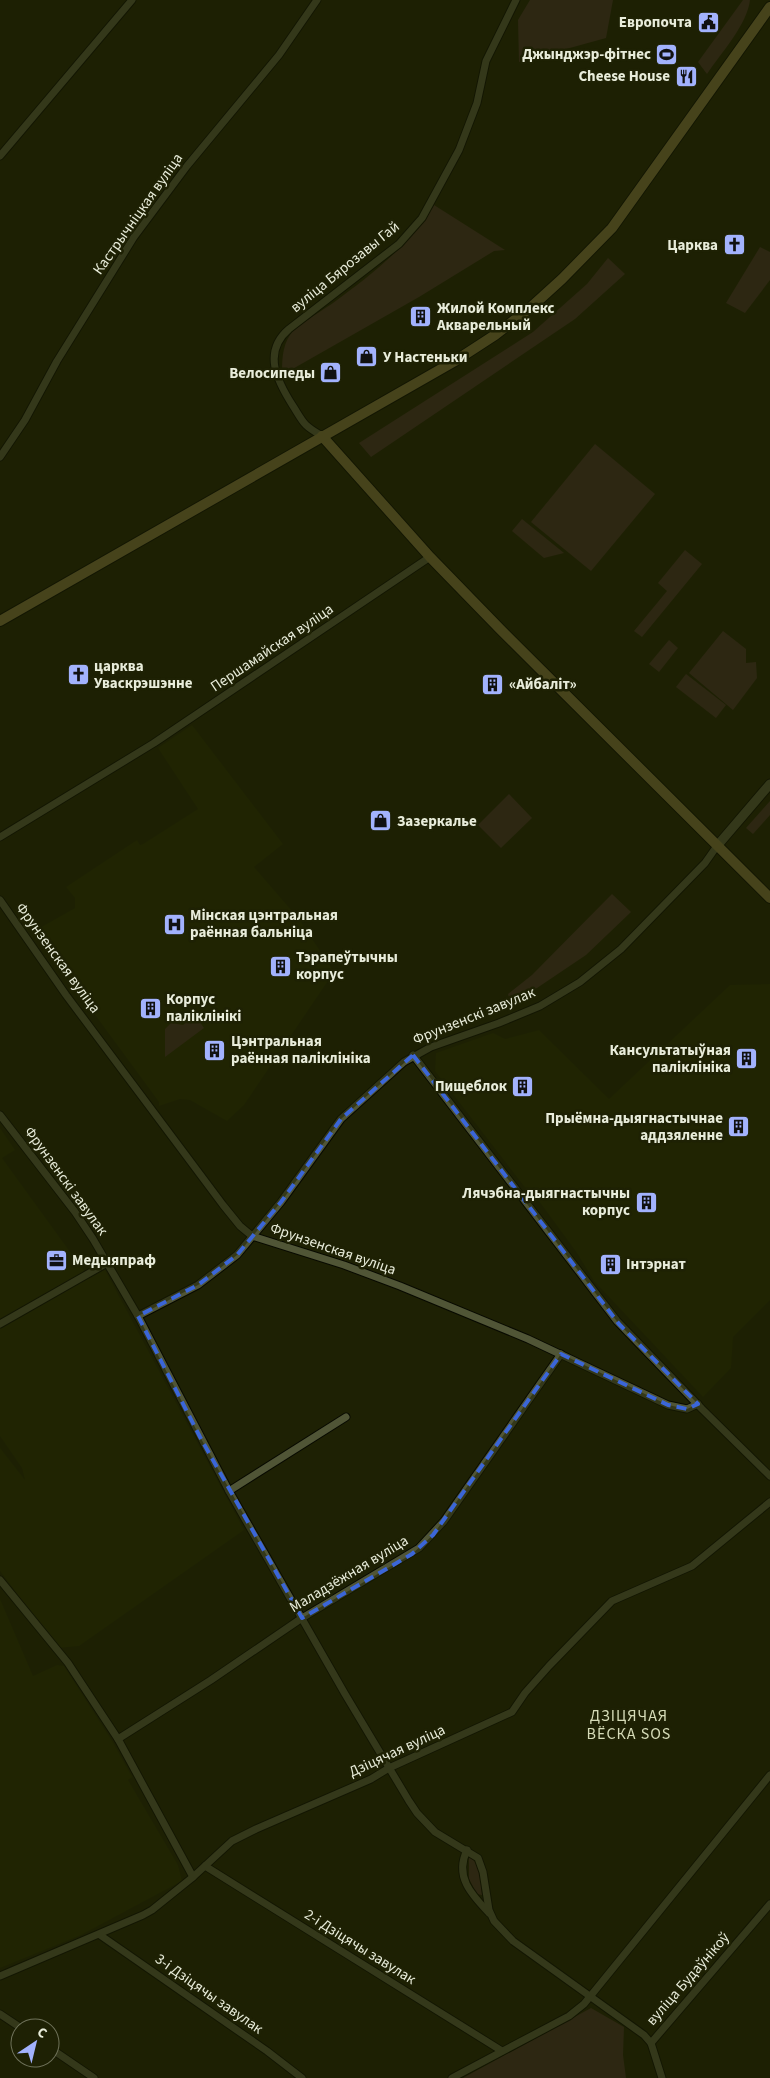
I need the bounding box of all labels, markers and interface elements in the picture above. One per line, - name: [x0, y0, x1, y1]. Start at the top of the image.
- public building icon: Европочта: [696, 10, 720, 34]
- place label: Европочта: [619, 12, 692, 33]
- sports icon: Джынджэр-фітнес: [655, 42, 679, 66]
- place label: Джынджэр-фітнес: [522, 44, 651, 65]
- restaurant icon: Cheese House: [674, 64, 698, 88]
- place label: Cheese House: [578, 66, 670, 87]
- street label: Кастрычніцкая вуліца: [88, 149, 188, 279]
- street label: вуліца Бярозавы Гай: [286, 216, 404, 318]
- church icon: Царква: [722, 233, 746, 257]
- place label: Царква: [667, 235, 718, 256]
- place label: Жилой Комплекс Акварельный: [436, 298, 555, 336]
- building icon: Жилой Комплекс Акварельный: [409, 305, 433, 329]
- shop icon: У Настеньки: [355, 345, 379, 369]
- place label: У Настеньки: [383, 347, 468, 368]
- shop icon: Велосипеды: [319, 361, 343, 385]
- place label: Велосипеды: [229, 363, 315, 384]
- street label: Першамайская вуліца: [206, 599, 338, 697]
- place label: царква Уваскрэшэнне: [94, 656, 193, 694]
- church icon: царква Уваскрэшэнне: [66, 663, 90, 687]
- building icon: «Айбаліт»: [481, 672, 505, 696]
- place label: «Айбаліт»: [509, 674, 577, 695]
- shop icon: Зазеркалье: [369, 809, 393, 833]
- place label: Зазеркалье: [397, 811, 477, 832]
- street label: Фрунзенская вуліца: [11, 898, 105, 1018]
- place label: Мінская цэнтральная раённая бальніца: [190, 905, 338, 943]
- hospital icon: Мінская цэнтральная раённая бальніца: [162, 912, 186, 936]
- place label: Тэрапеўтычны корпус: [296, 947, 398, 985]
- building icon: Тэрапеўтычны корпус: [268, 954, 292, 978]
- street label: Фрунзенскі завулак: [410, 982, 539, 1050]
- place label: Корпус паліклінікі: [166, 989, 241, 1027]
- building icon: Корпус паліклінікі: [138, 996, 162, 1020]
- place label: Цэнтральная раённая паліклініка: [231, 1031, 371, 1069]
- building icon: Цэнтральная раённая паліклініка: [203, 1038, 227, 1062]
- place label: Кансультатыўная паліклініка: [609, 1040, 731, 1078]
- building icon: Кансультатыўная паліклініка: [735, 1047, 759, 1071]
- building icon: Пищеблок: [511, 1074, 535, 1098]
- place label: Пищеблок: [435, 1076, 508, 1097]
- place label: Прыёмна-дыягнастычнае аддзяленне: [545, 1108, 723, 1146]
- building icon: Прыёмна-дыягнастычнае аддзяленне: [727, 1115, 751, 1139]
- street label: Фрунзенскі завулак: [19, 1122, 113, 1240]
- place label: Лячэбна-дыягнастычны корпус: [461, 1183, 630, 1221]
- building icon: Лячэбна-дыягнастычны корпус: [634, 1190, 658, 1214]
- street label: Фрунзенская вуліца: [267, 1218, 399, 1280]
- office icon: Медыяпраф: [44, 1248, 68, 1272]
- place label: Медыяпраф: [72, 1250, 156, 1271]
- building icon: Інтэрнат: [598, 1252, 622, 1276]
- place label: Інтэрнат: [626, 1254, 686, 1275]
- street label: Маладзёжная вуліца: [286, 1530, 412, 1618]
- district label: ДЗІЦЯЧАЯ ВЁСКА SOS: [587, 1705, 671, 1745]
- street label: Дзіцячая вуліца: [345, 1719, 449, 1783]
- street label: 2-і Дзіцячы завулак: [300, 1904, 420, 1990]
- street label: вуліца Будаўнікоў: [642, 1928, 734, 2030]
- street label: 3-і Дзіцячы завулак: [151, 1949, 268, 2040]
- north arrow: [10, 2018, 60, 2068]
- text: С: [33, 2023, 51, 2044]

